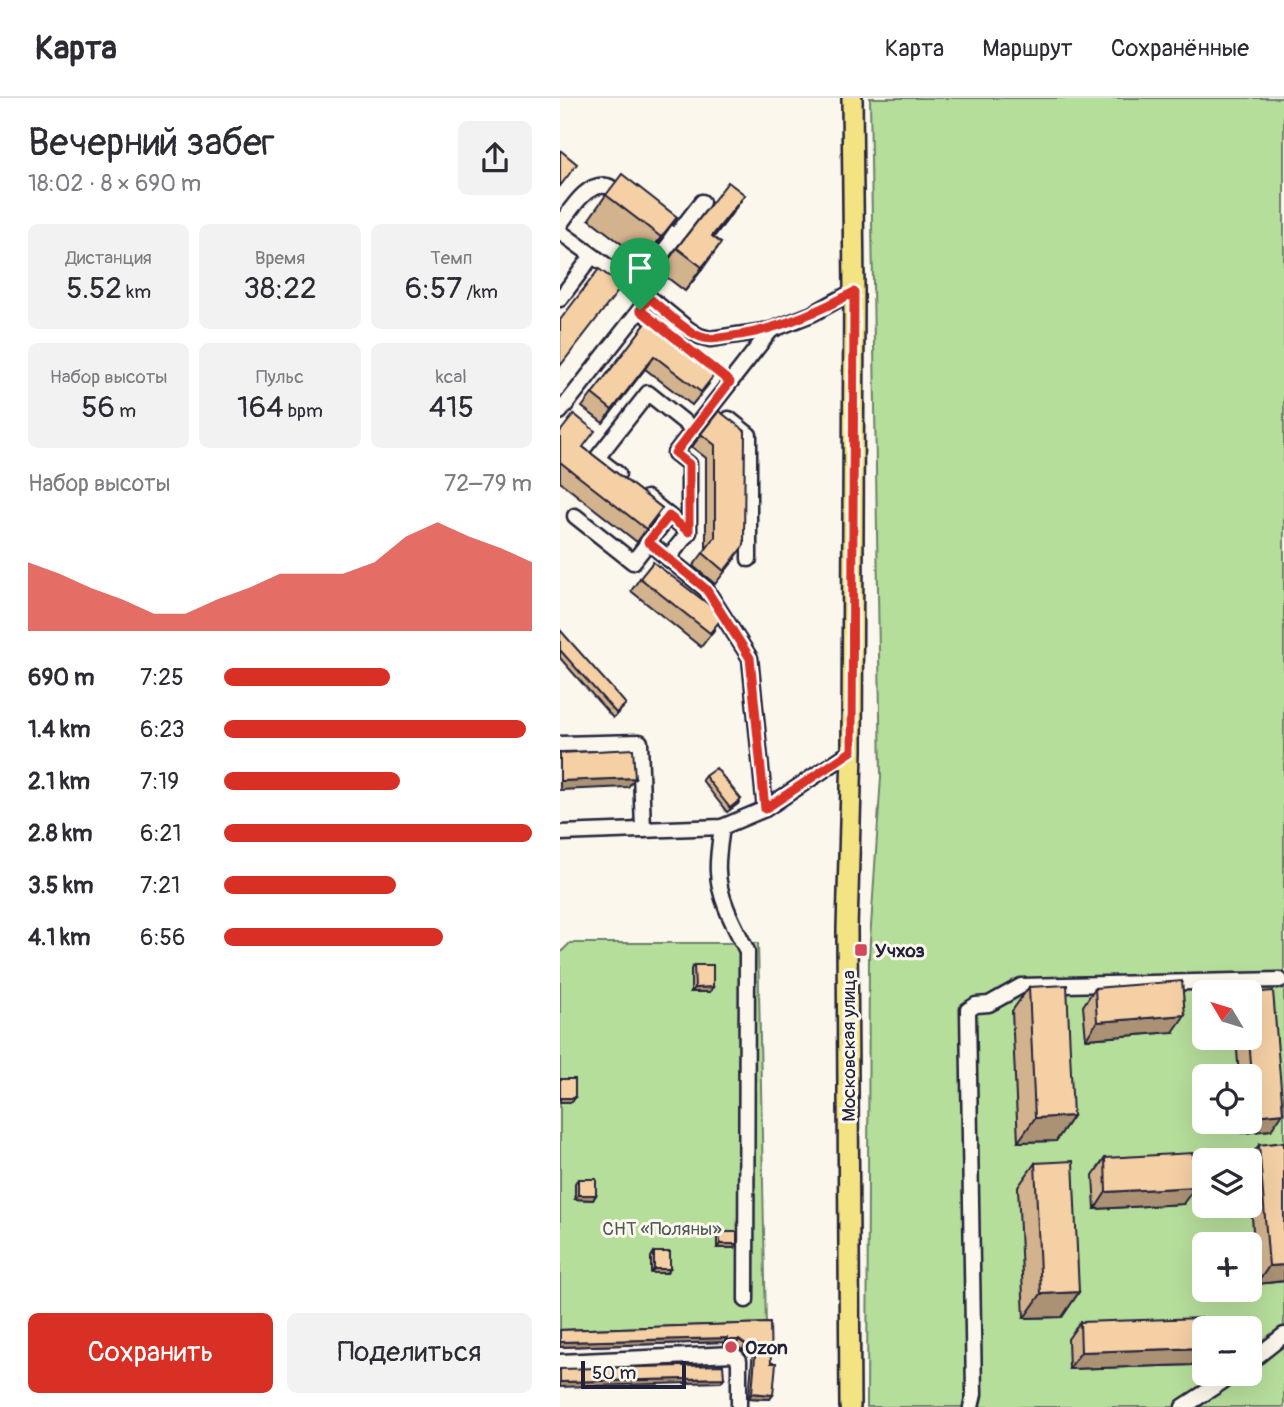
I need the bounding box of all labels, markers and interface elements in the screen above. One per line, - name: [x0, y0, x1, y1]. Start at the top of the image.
- text: Карта: [35, 28, 117, 69]
- text: Карта: [885, 34, 944, 63]
- text: Маршрут: [982, 34, 1073, 63]
- text: Сохранённые: [1111, 34, 1249, 63]
- text: Вечерний забег: [28, 119, 275, 167]
- button: share: [458, 121, 532, 195]
- text: 18:02 · 8 × 690 m: [28, 169, 201, 198]
- pin: [610, 238, 670, 310]
- text: Дистанция: [66, 246, 152, 270]
- text: Время: [255, 246, 305, 270]
- text: Темп: [430, 246, 472, 270]
- icon: arrive: [621, 249, 659, 287]
- text: 5.52: [66, 270, 122, 307]
- text: 38:22: [243, 270, 317, 307]
- text: 6:57: [405, 270, 462, 307]
- text: km: [122, 280, 151, 304]
- text: /km: [462, 280, 498, 304]
- text: Набор высоты: [50, 365, 167, 389]
- text: Пульс: [256, 365, 304, 389]
- text: kcal: [436, 365, 467, 389]
- text: 56: [81, 389, 115, 426]
- text: 164: [237, 389, 284, 426]
- text: 415: [429, 389, 474, 426]
- text: m: [115, 399, 136, 423]
- text: bpm: [284, 399, 323, 423]
- text: Набор высоты: [28, 469, 170, 498]
- text: 72–79 m: [444, 469, 532, 498]
- text: 690 m: [28, 663, 94, 692]
- text: 7:25: [140, 663, 184, 692]
- text: 1.4 km: [28, 715, 90, 744]
- text: 6:23: [140, 715, 185, 744]
- text: 2.1 km: [28, 767, 90, 796]
- text: 7:19: [140, 767, 179, 796]
- text: 2.8 km: [28, 819, 93, 848]
- text: 6:21: [140, 819, 181, 848]
- text: 3.5 km: [28, 871, 93, 900]
- text: 7:21: [140, 871, 180, 900]
- text: 4.1 km: [28, 923, 90, 952]
- text: 6:56: [140, 923, 185, 952]
- place label: Учхоз: [875, 939, 925, 963]
- marker: Учхоз: [853, 942, 869, 958]
- street label: Московская улица: [837, 970, 861, 1122]
- north arrow: [1192, 980, 1262, 1050]
- map controls: [1192, 980, 1262, 1386]
- button: locate: [1192, 1064, 1262, 1134]
- button: layers: [1192, 1148, 1262, 1218]
- park label: СНТ «Поляны»: [602, 1217, 722, 1241]
- button: +: [1192, 1232, 1262, 1302]
- button: Сохранить: [28, 1313, 273, 1393]
- button: Поделиться: [287, 1313, 532, 1393]
- button: −: [1192, 1316, 1262, 1386]
- place label: Ozon: [745, 1336, 788, 1360]
- marker: Ozon: [723, 1339, 739, 1355]
- scale bar: [581, 1358, 686, 1390]
- text: 50 m: [592, 1361, 636, 1385]

